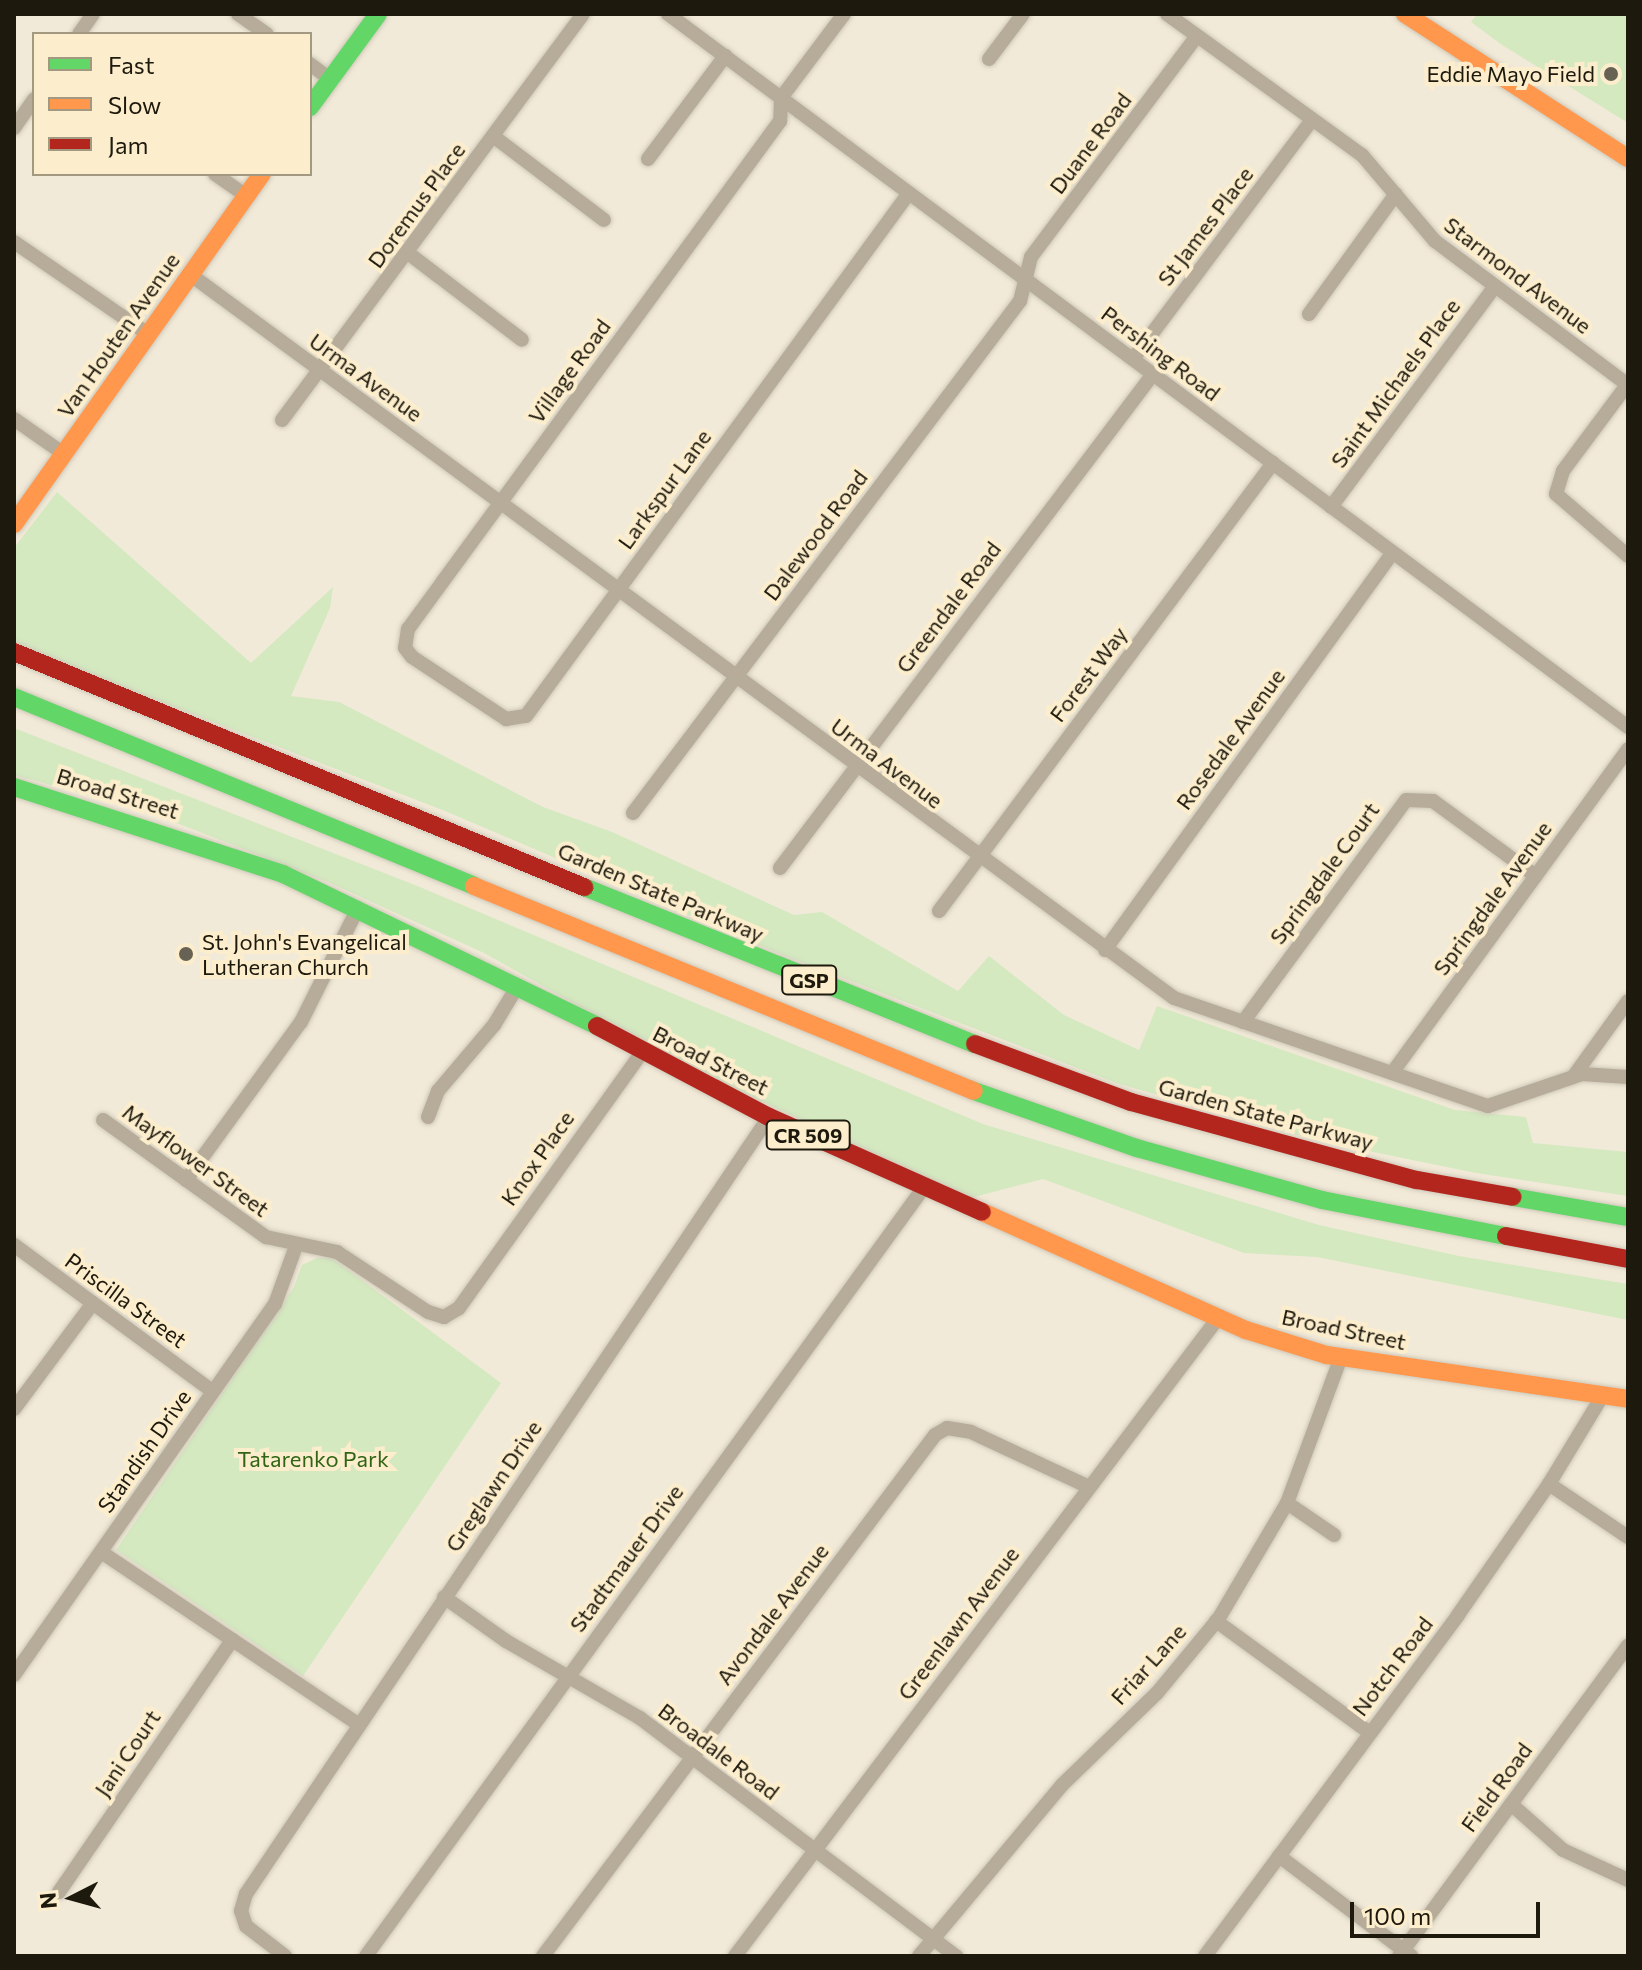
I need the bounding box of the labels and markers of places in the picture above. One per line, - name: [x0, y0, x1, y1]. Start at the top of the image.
- place label: Eddie Mayo Field: [1426, 61, 1595, 87]
- marker: Eddie Mayo Field: [1602, 65, 1620, 83]
- place label: St. John's Evangelical Lutheran Church: [202, 928, 407, 980]
- marker: St. John's Evangelical Lutheran Church: [177, 945, 195, 963]

